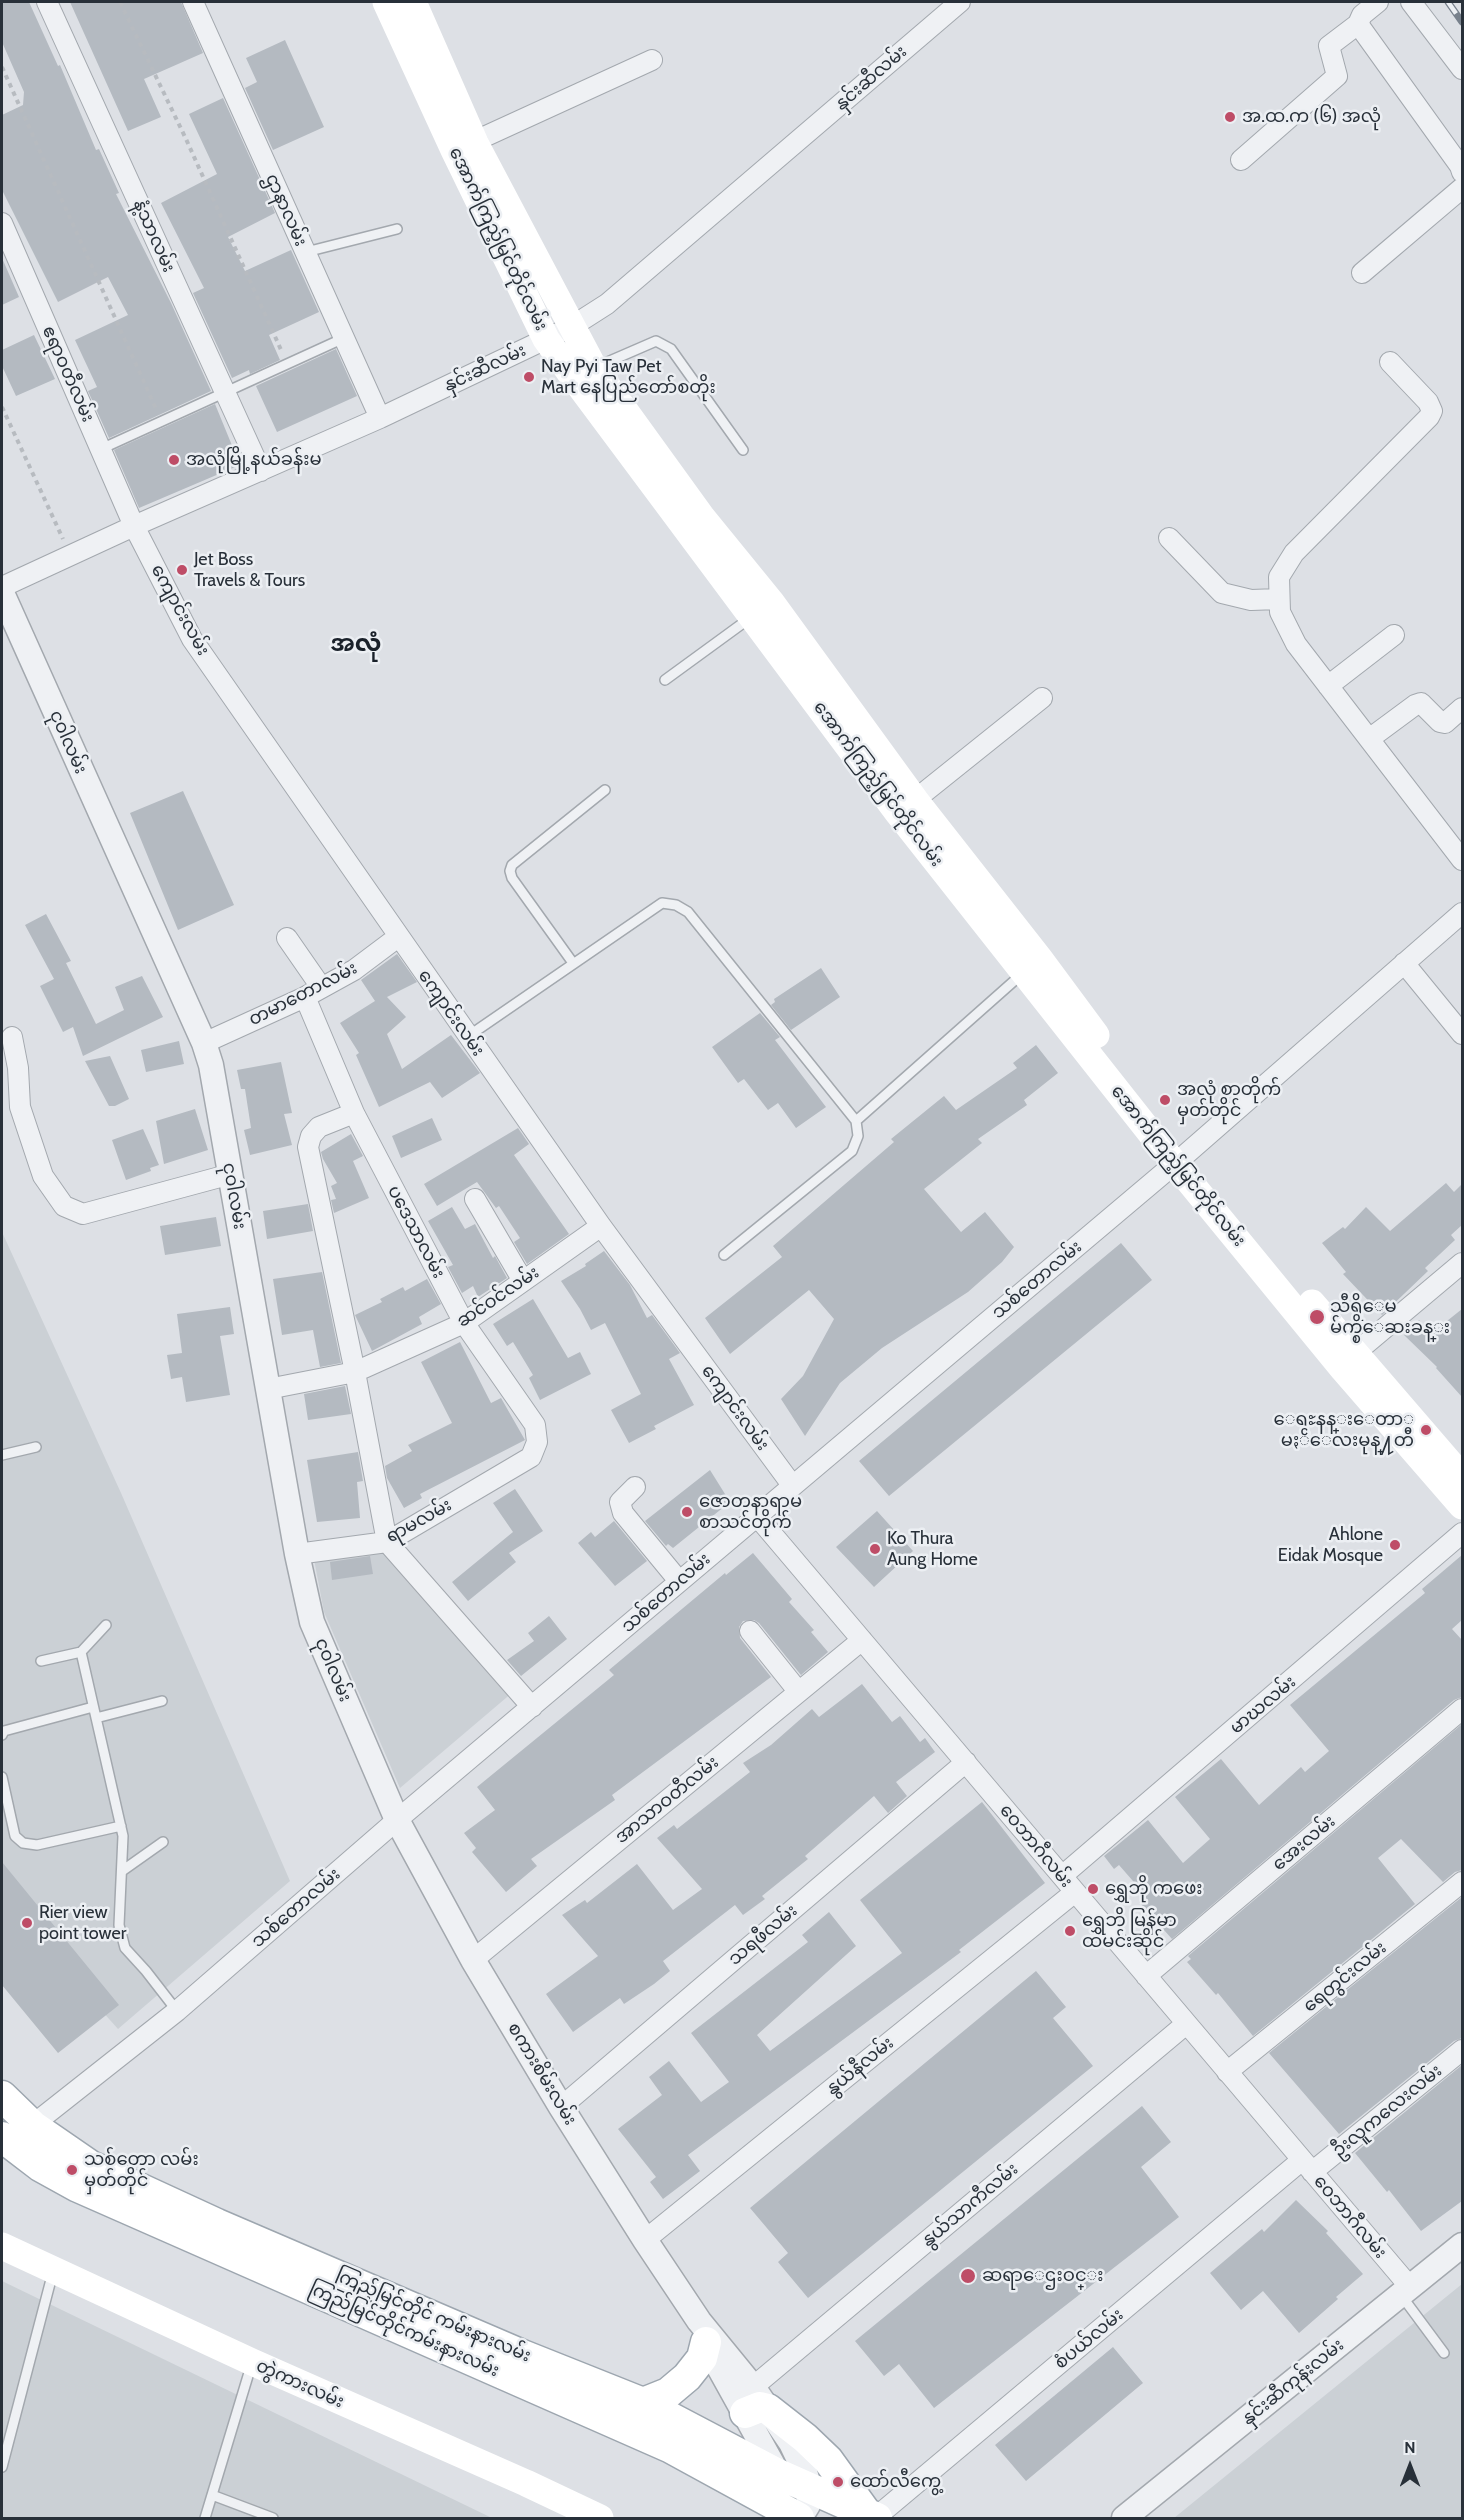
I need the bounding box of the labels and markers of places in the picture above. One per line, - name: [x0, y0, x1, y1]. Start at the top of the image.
- place label: အ.ထ.က (၆) အလုံ: [1242, 106, 1381, 128]
- marker: အ.ထ.က (၆) အလုံ: [1223, 110, 1237, 124]
- place label: Nay Pyi Taw Pet Mart နေပြည်တော်စတိုး: [541, 356, 716, 398]
- marker: Nay Pyi Taw Pet Mart နေပြည်တော်စတိုး: [522, 370, 536, 384]
- place label: အလုံမြို့နယ်ခန်းမ: [186, 449, 322, 471]
- marker: အလုံမြို့နယ်ခန်းမ: [167, 453, 181, 467]
- place label: Jet Boss Travels & Tours: [194, 549, 305, 592]
- marker: Jet Boss Travels & Tours: [175, 563, 189, 577]
- place label: အလုံ စာတိုက် မှတ်တိုင်: [1177, 1079, 1281, 1122]
- marker: အလုံ စာတိုက် မှတ်တိုင်: [1158, 1093, 1172, 1107]
- place label: သီရိေမ မ်က္စိေဆးခန္း: [1330, 1296, 1450, 1338]
- marker: သီရိေမ မ်က္စိေဆးခန္း: [1308, 1308, 1326, 1326]
- place label: ေရႊနန္းေတာ္ မႏၲေလးမုန္႔တီ: [1274, 1409, 1414, 1452]
- marker: ေရႊနန္းေတာ္ မႏၲေလးမုန္႔တီ: [1419, 1423, 1433, 1437]
- place label: ဇောတနာရာမ စာသင်တိုက်: [699, 1491, 802, 1534]
- marker: ဇောတနာရာမ စာသင်တိုက်: [680, 1505, 694, 1519]
- place label: Ahlone Eidak Mosque: [1278, 1524, 1383, 1567]
- place label: Ko Thura Aung Home: [887, 1528, 978, 1570]
- marker: Ahlone Eidak Mosque: [1388, 1538, 1402, 1552]
- marker: Ko Thura Aung Home: [868, 1542, 882, 1556]
- place label: ရွှေဘို ကဖေး: [1105, 1878, 1203, 1900]
- marker: ရွှေဘို ကဖေး: [1086, 1882, 1100, 1896]
- place label: Rier view point tower: [39, 1902, 126, 1944]
- place label: ရွှေဘို မြန်မာ ထမင်းဆိုင်: [1082, 1910, 1177, 1952]
- marker: Rier view point tower: [20, 1916, 34, 1930]
- marker: ရွှေဘို မြန်မာ ထမင်းဆိုင်: [1063, 1924, 1077, 1938]
- place label: သစ်တော လမ်း မှတ်တိုင်: [84, 2149, 199, 2192]
- marker: သစ်တော လမ်း မှတ်တိုင်: [65, 2163, 79, 2177]
- place label: ဆရာေဌးဝင္း: [982, 2265, 1104, 2287]
- marker: ဆရာေဌးဝင္း: [959, 2267, 977, 2285]
- place label: ထော်လီကွေ့: [850, 2471, 941, 2493]
- marker: ထော်လီကွေ့: [831, 2475, 845, 2489]

